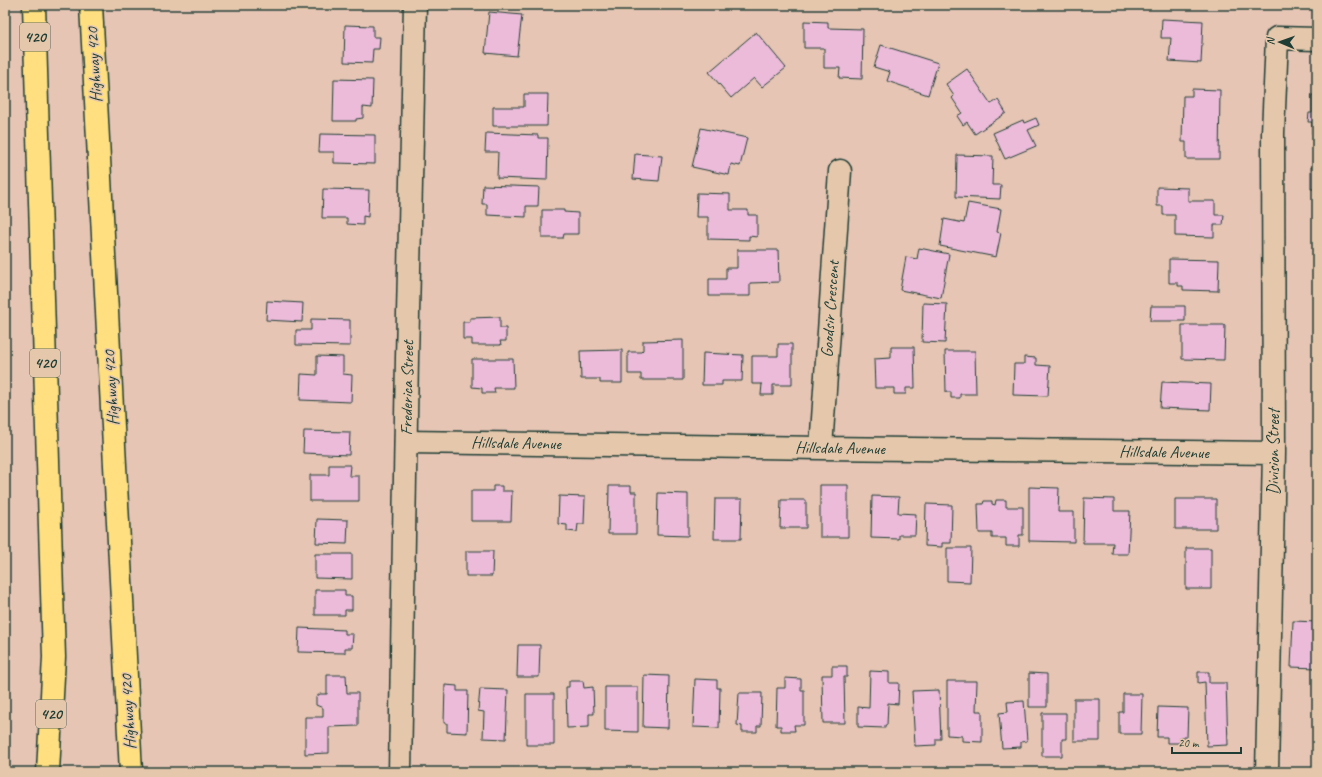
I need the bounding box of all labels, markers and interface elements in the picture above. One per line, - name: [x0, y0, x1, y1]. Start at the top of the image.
- north arrow: [1260, 22, 1300, 62]
- road number: 420: [20, 23, 50, 51]
- street label: Highway 420: [81, 26, 106, 103]
- text: N: [1263, 36, 1277, 45]
- street label: Goodsir Crescent: [816, 258, 844, 358]
- street label: Frederica Street: [396, 338, 418, 436]
- road number: 420: [30, 349, 60, 377]
- street label: Highway 420: [98, 349, 123, 426]
- street label: Division Street: [1263, 407, 1284, 495]
- street label: Hillsdale Avenue: [471, 432, 562, 454]
- street label: Hillsdale Avenue: [795, 437, 886, 459]
- street label: Hillsdale Avenue: [1119, 441, 1210, 463]
- street label: Highway 420: [115, 673, 140, 750]
- road number: 420: [36, 700, 66, 728]
- scale bar: [1172, 729, 1241, 755]
- text: 20 m: [1178, 735, 1200, 751]

